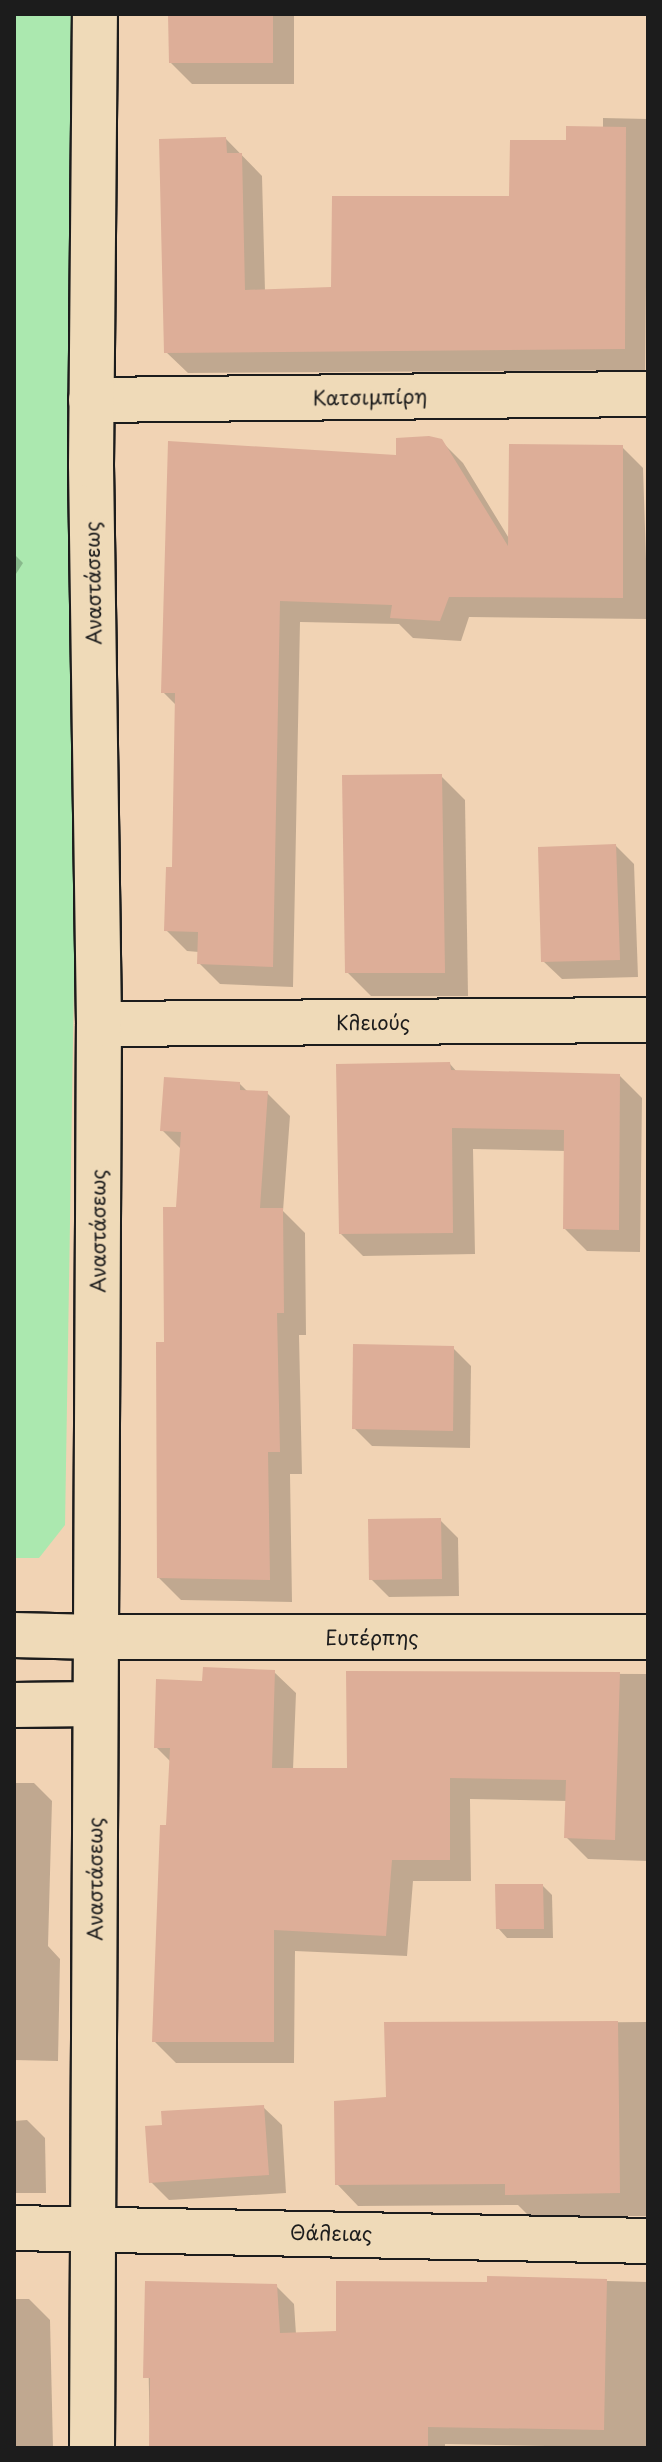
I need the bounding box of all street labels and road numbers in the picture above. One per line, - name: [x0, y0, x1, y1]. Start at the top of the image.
- street label: Κατσιμπίρη: [312, 384, 428, 410]
- street label: Αναστάσεως: [80, 521, 106, 645]
- street label: Κλειούς: [336, 1010, 410, 1034]
- street label: Αναστάσεως: [86, 1169, 110, 1293]
- street label: Ευτέρπης: [325, 1625, 419, 1649]
- street label: Αναστάσεως: [83, 1817, 107, 1941]
- street label: Θάλειας: [290, 2220, 372, 2246]

